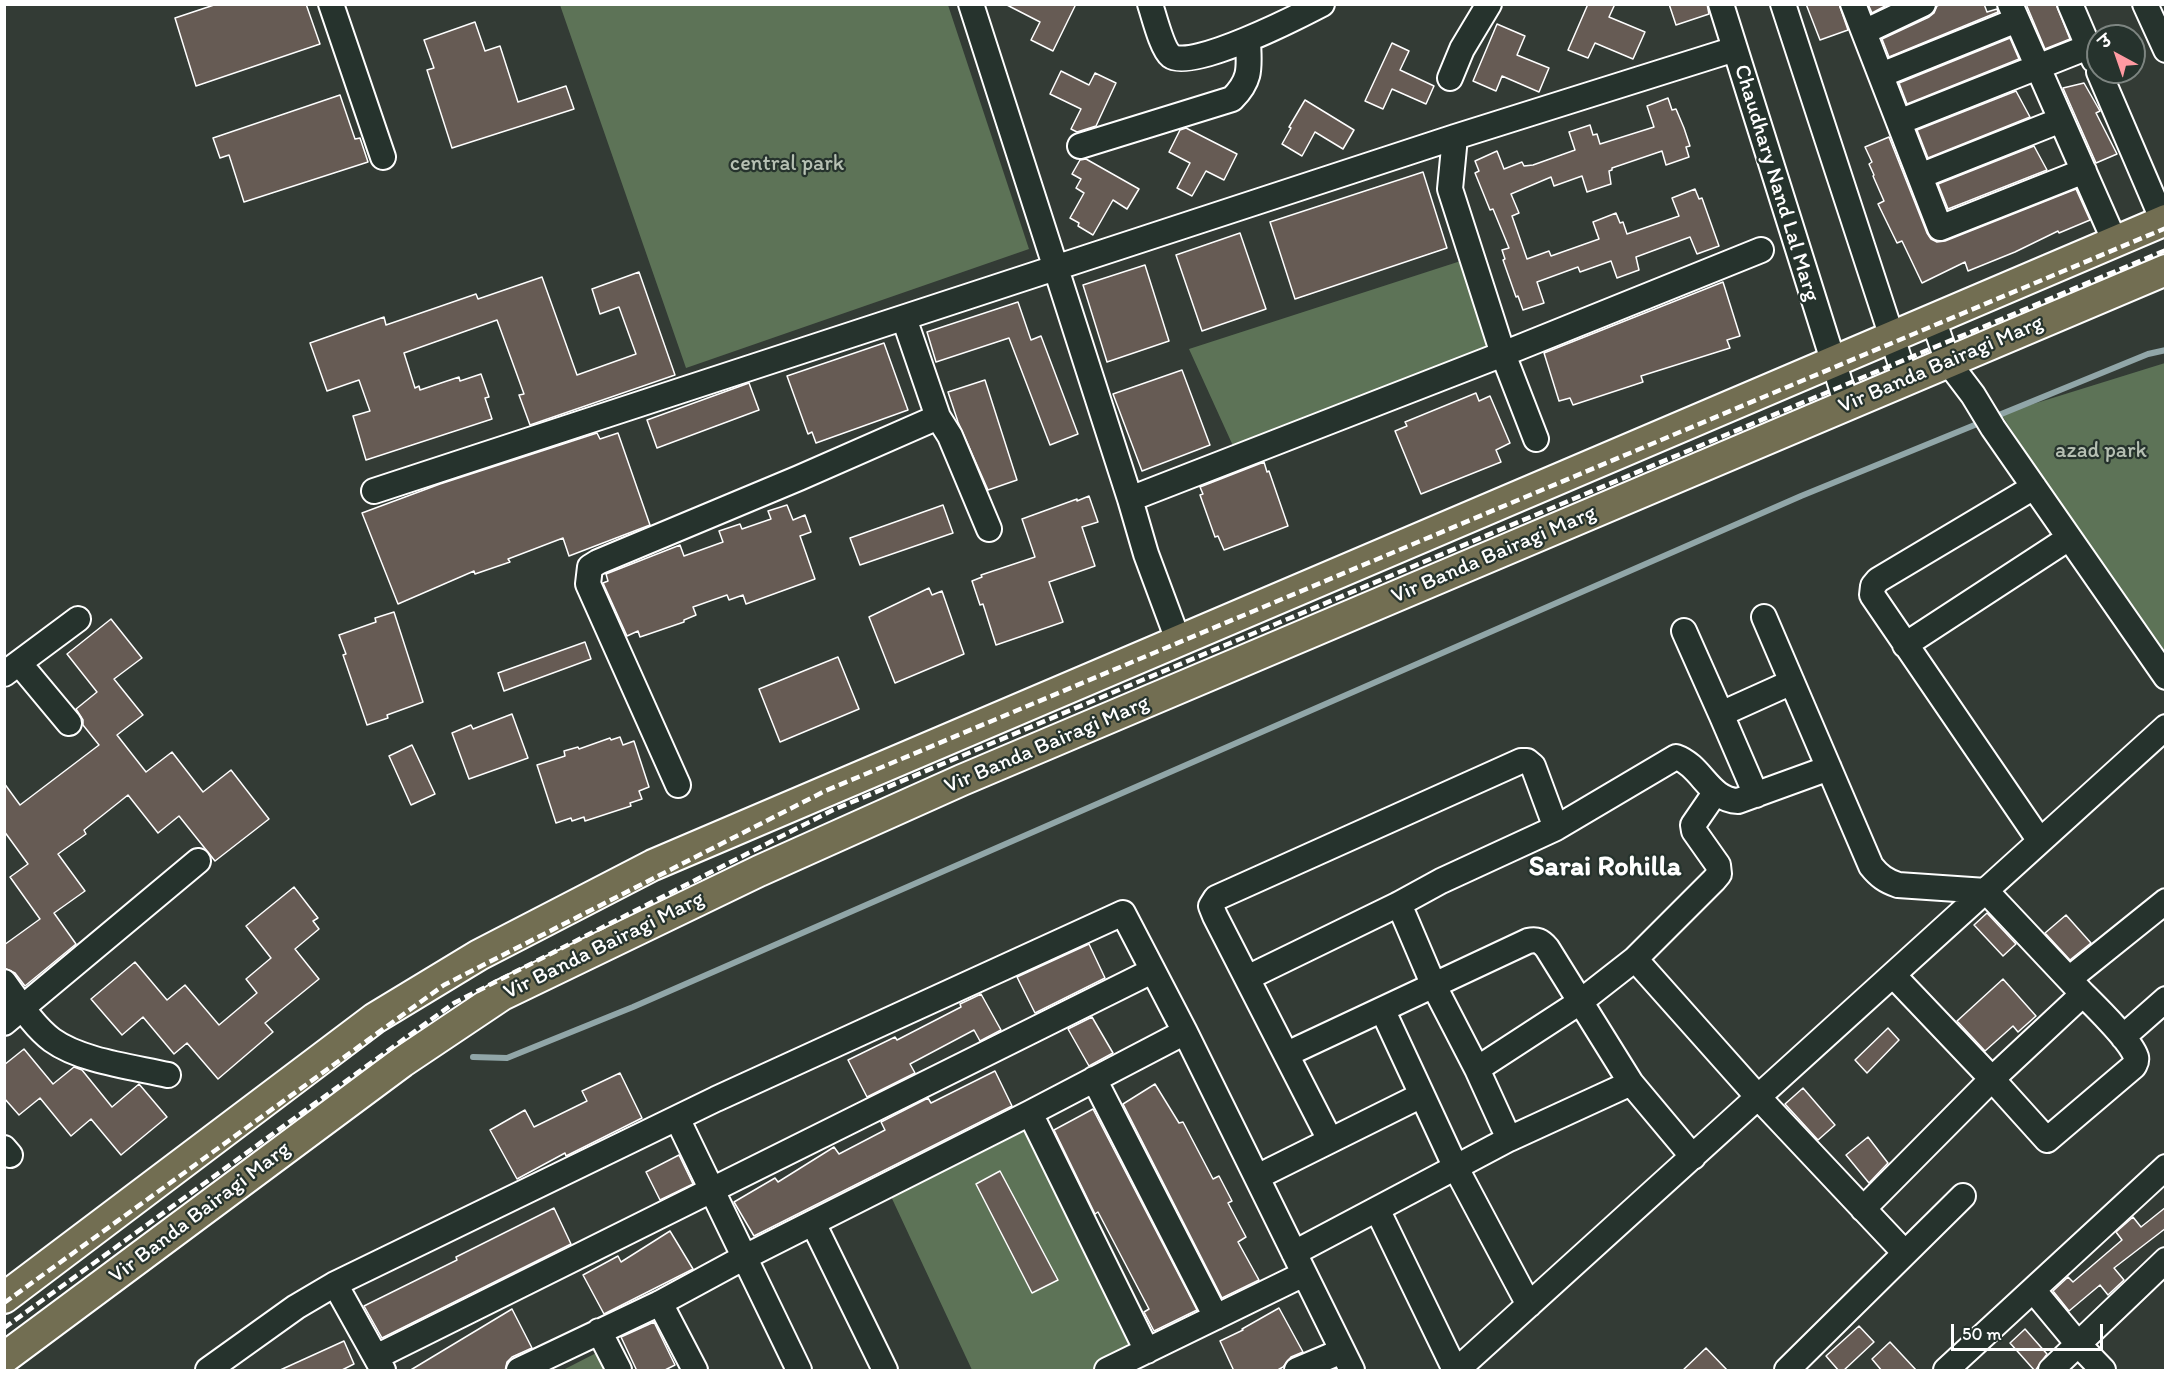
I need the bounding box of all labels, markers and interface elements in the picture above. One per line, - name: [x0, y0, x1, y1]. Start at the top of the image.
- north arrow: [2086, 24, 2146, 84]
- text: उ: [2095, 31, 2116, 52]
- street label: Chaudhary Nand Lal Marg: [1727, 61, 1825, 305]
- park label: central park: [730, 151, 844, 177]
- street label: Vir Banda Bairagi Marg: [1835, 310, 2047, 420]
- park label: azad park: [2055, 438, 2147, 464]
- street label: Vir Banda Bairagi Marg: [1388, 500, 1600, 610]
- street label: Vir Banda Bairagi Marg: [941, 690, 1153, 800]
- district label: Sarai Rohilla: [1529, 851, 1681, 885]
- street label: Vir Banda Bairagi Marg: [499, 886, 709, 1006]
- street label: Vir Banda Bairagi Marg: [104, 1136, 296, 1290]
- scale bar: [1954, 1312, 2106, 1350]
- text: 50 m: [1962, 1323, 2002, 1345]

